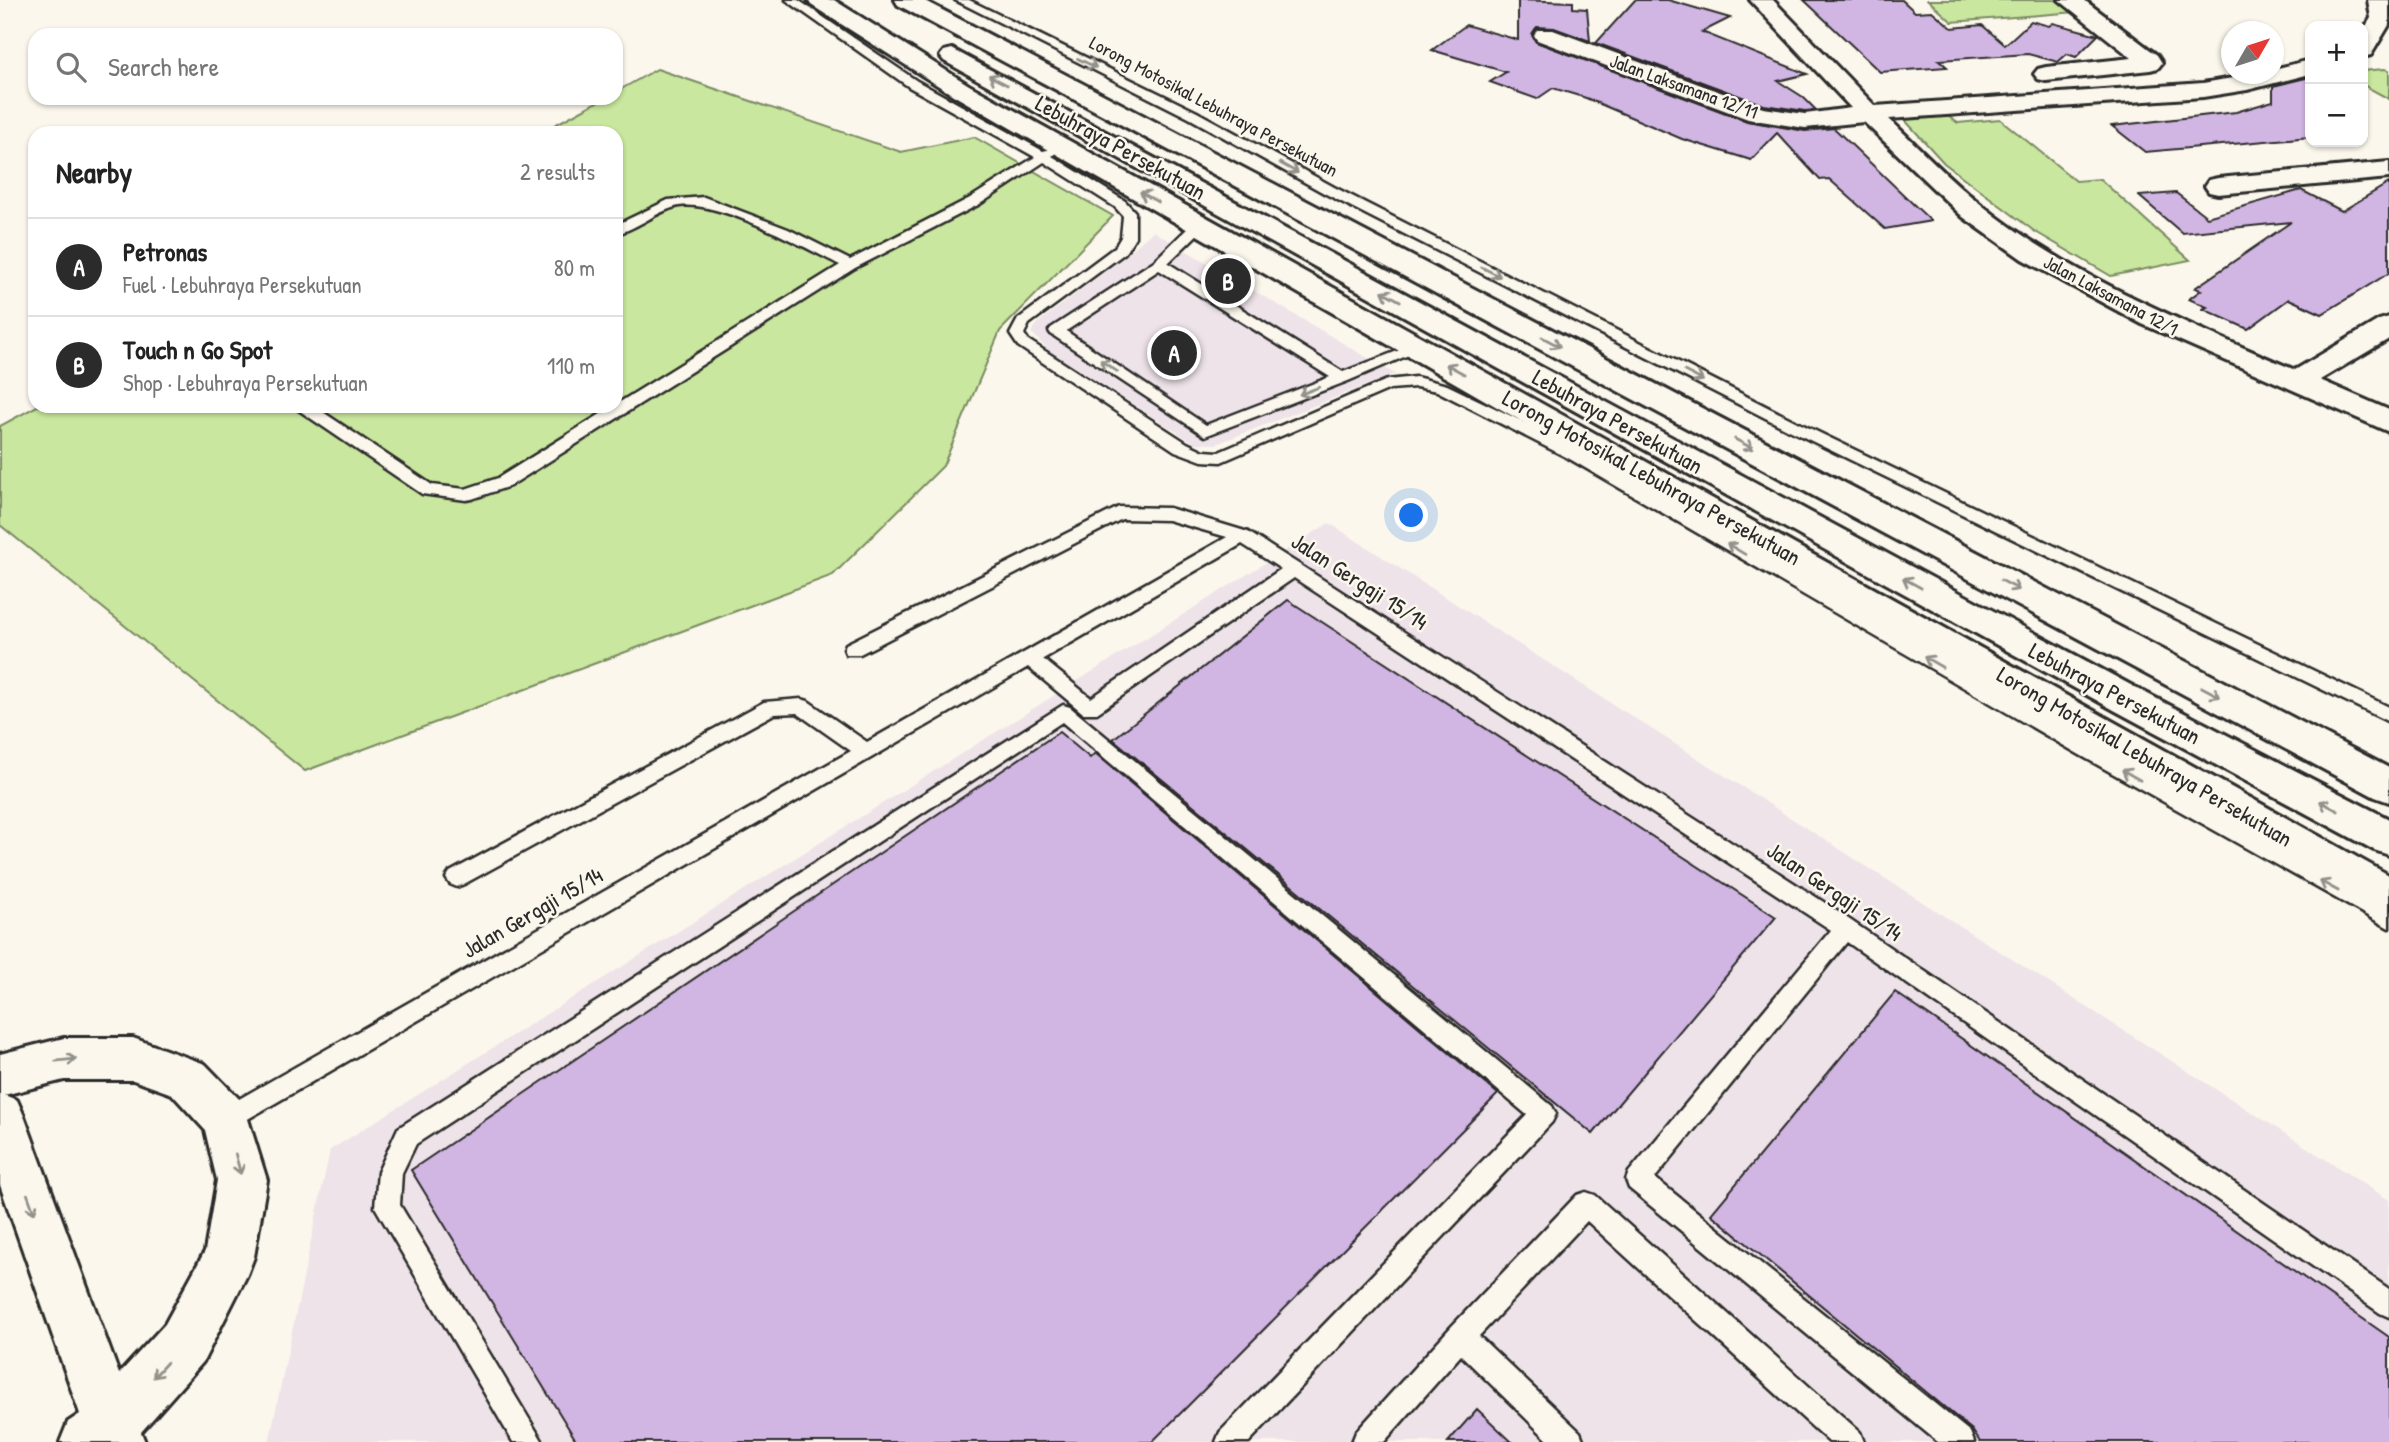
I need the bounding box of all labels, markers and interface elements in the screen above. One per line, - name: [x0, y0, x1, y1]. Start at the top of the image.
- north arrow: [2221, 21, 2284, 84]
- map controls: [2305, 21, 2368, 147]
- button: +: [2305, 21, 2368, 84]
- search box: [28, 28, 623, 105]
- street label: Lorong Motosikal Lebuhraya Persekutuan: [1086, 31, 1342, 181]
- street label: Jalan Laksamana 12/11: [1606, 47, 1762, 125]
- icon: search: [52, 48, 90, 86]
- text: Search here: [108, 49, 219, 84]
- one-way arrow: [1076, 56, 1097, 70]
- one-way arrow: [988, 73, 1009, 87]
- button: −: [2305, 84, 2368, 147]
- street label: Lebuhraya Persekutuan: [1031, 89, 1211, 205]
- text: Nearby: [56, 152, 132, 192]
- text: 2 results: [520, 156, 595, 187]
- one-way arrow: [1278, 162, 1299, 175]
- one-way arrow: [1140, 190, 1160, 204]
- text: Petronas: [123, 234, 207, 269]
- street label: Jalan Laksamana 12/1: [2039, 249, 2183, 341]
- text: A: [73, 252, 85, 283]
- text: 80 m: [554, 252, 595, 283]
- pin: B: [1205, 255, 1251, 307]
- one-way arrow: [1480, 266, 1501, 280]
- text: Fuel · Lebuhraya Persekutuan: [123, 269, 362, 300]
- one-way arrow: [1381, 289, 1402, 302]
- pin: A: [1151, 327, 1197, 379]
- text: Touch n Go Spot: [123, 332, 272, 367]
- one-way arrow: [1540, 335, 1561, 349]
- text: B: [73, 350, 85, 381]
- text: 110 m: [547, 350, 595, 381]
- one-way arrow: [1100, 359, 1119, 373]
- street label: Lebuhraya Persekutuan: [1527, 361, 1709, 481]
- one-way arrow: [1445, 362, 1465, 376]
- text: Shop · Lebuhraya Persekutuan: [123, 367, 368, 398]
- one-way arrow: [1683, 369, 1704, 383]
- street label: Lorong Motosikal Lebuhraya Persekutuan: [1497, 382, 1807, 572]
- one-way arrow: [1299, 386, 1321, 399]
- one-way arrow: [1733, 438, 1754, 451]
- your location: [1394, 498, 1428, 532]
- street label: Jalan Gergaji 15/14: [1286, 525, 1434, 637]
- one-way arrow: [1726, 542, 1746, 556]
- one-way arrow: [1902, 576, 1923, 589]
- one-way arrow: [1999, 579, 2020, 592]
- street label: Lebuhraya Persekutuan: [2024, 635, 2206, 751]
- one-way arrow: [1923, 655, 1944, 668]
- street label: Lorong Motosikal Lebuhraya Persekutuan: [1992, 659, 2298, 853]
- one-way arrow: [2200, 686, 2221, 699]
- one-way arrow: [2121, 768, 2141, 782]
- one-way arrow: [2319, 799, 2339, 813]
- street label: Jalan Gergaji 15/14: [1761, 834, 1909, 948]
- street label: Jalan Gergaji 15/14: [456, 859, 608, 965]
- one-way arrow: [2319, 879, 2340, 892]
- one-way arrow: [54, 1053, 77, 1066]
- one-way arrow: [232, 1153, 245, 1175]
- one-way arrow: [26, 1192, 38, 1214]
- one-way arrow: [152, 1361, 168, 1379]

